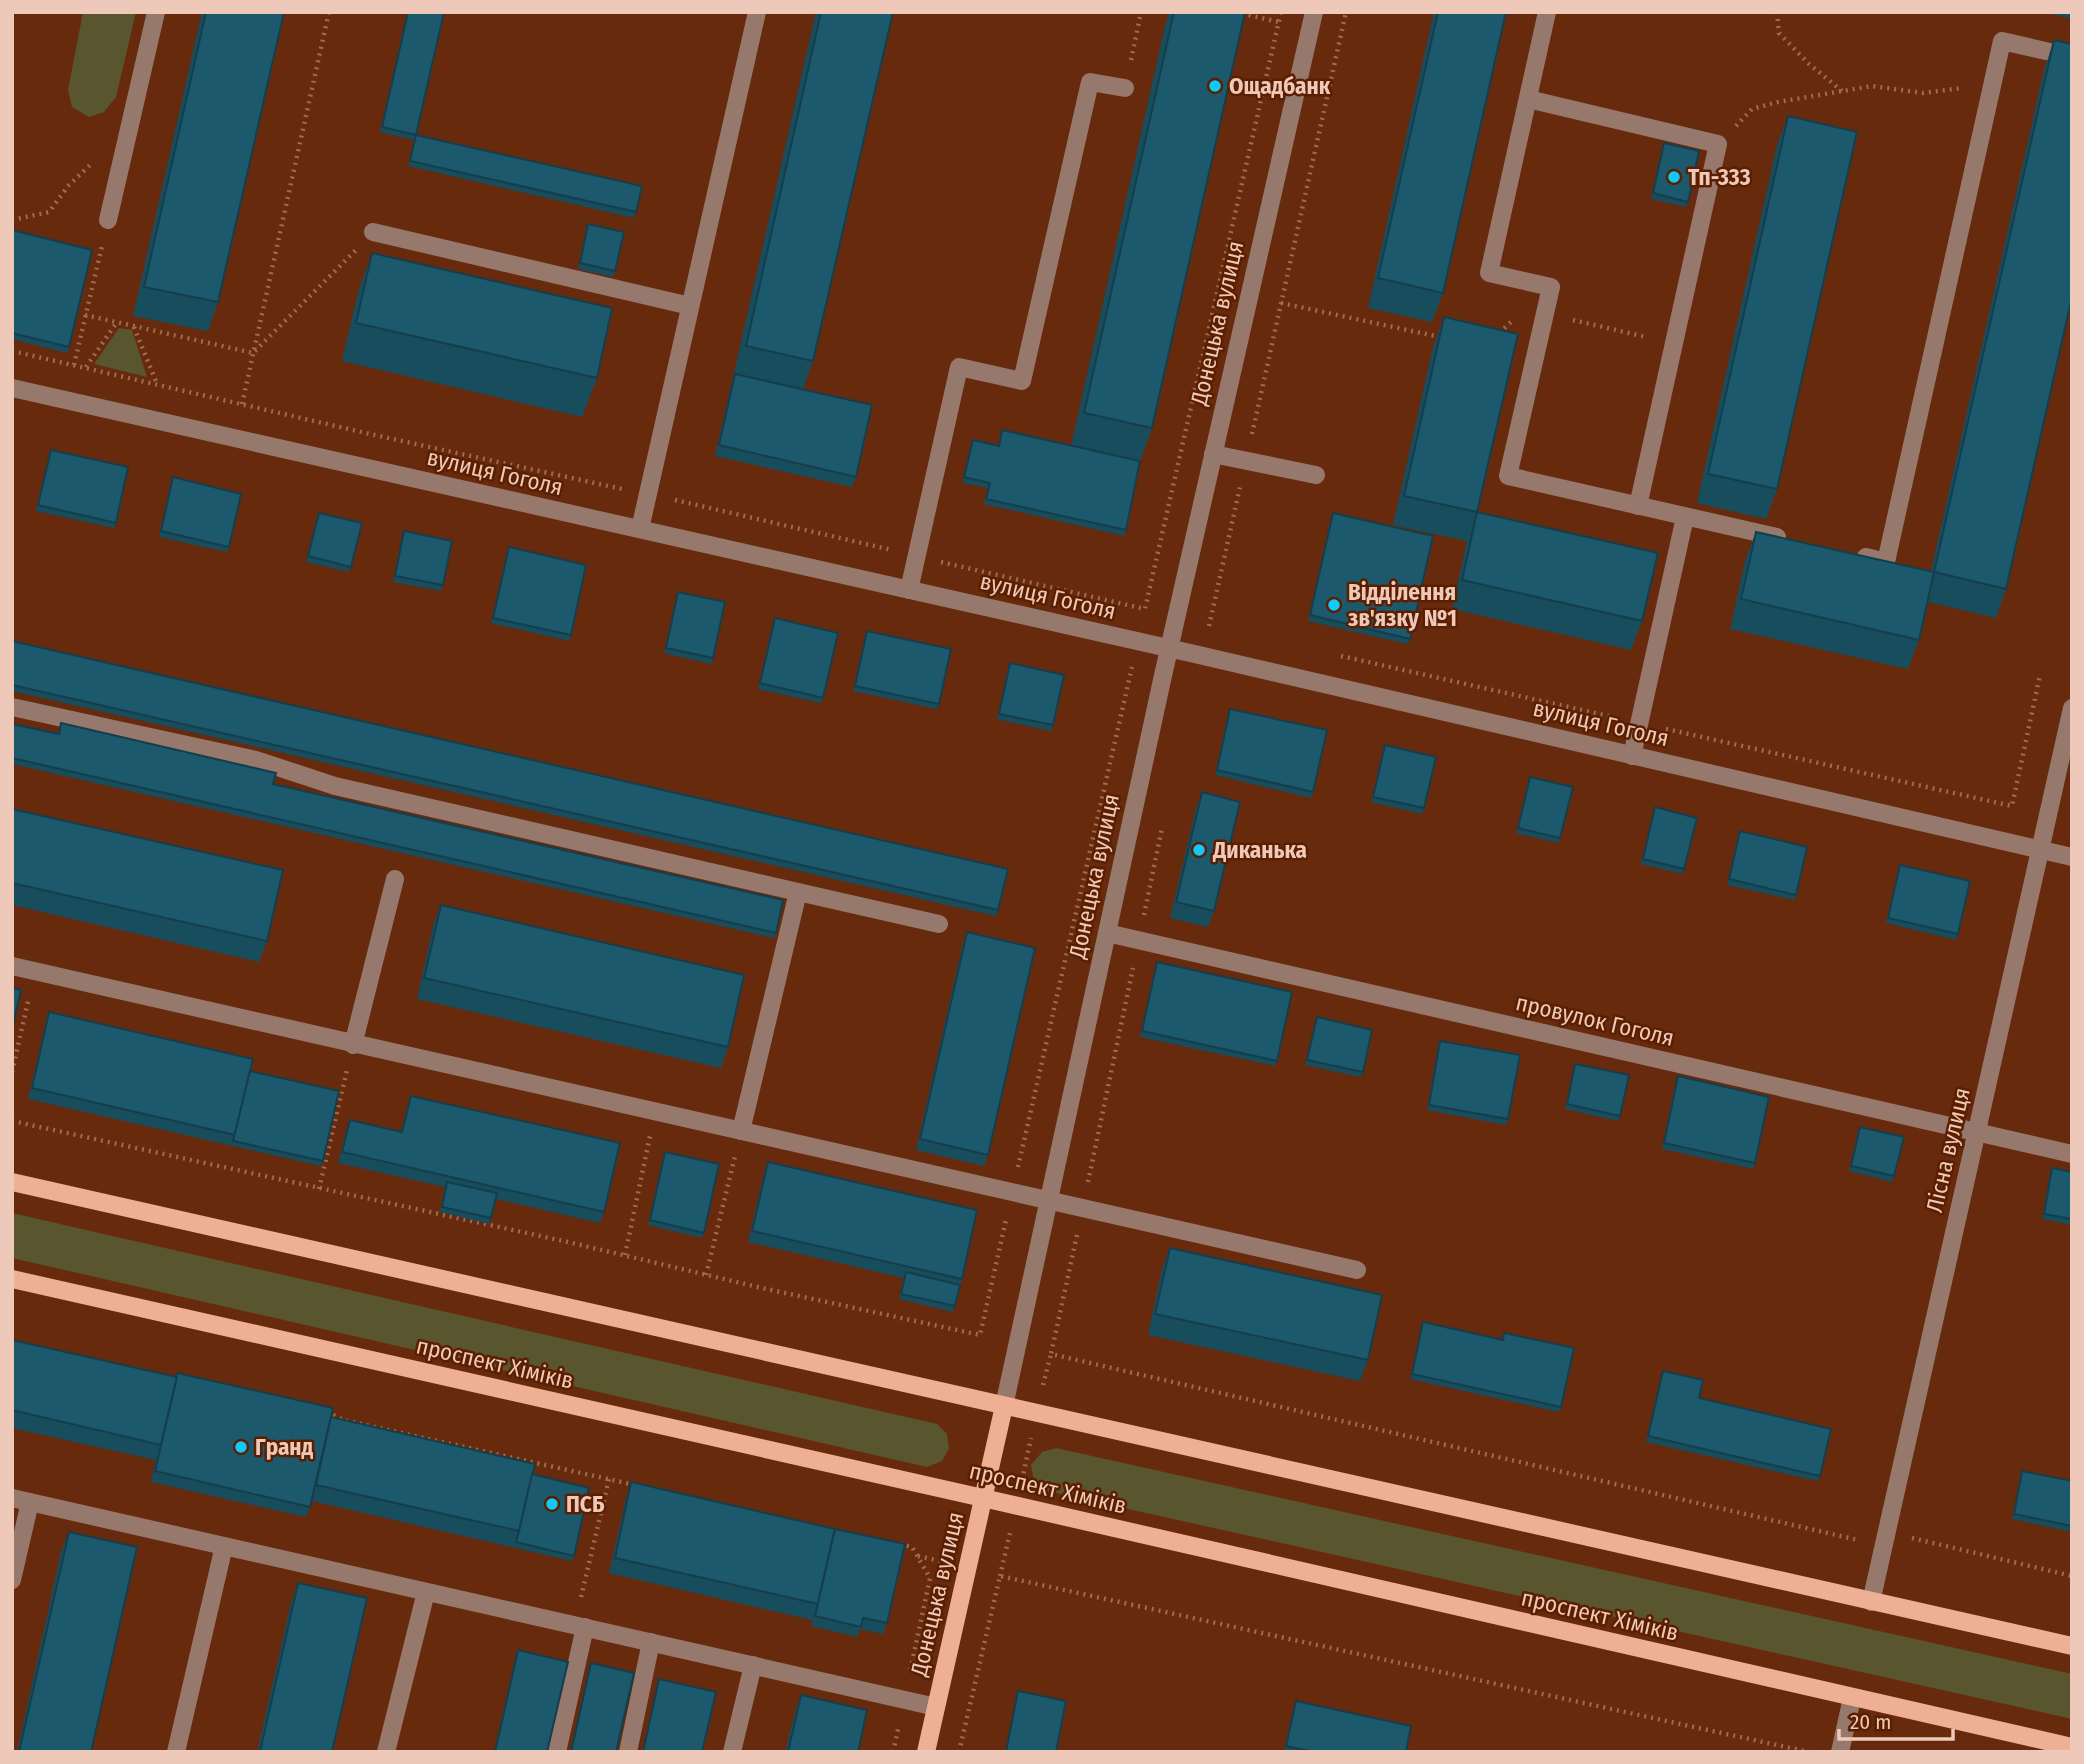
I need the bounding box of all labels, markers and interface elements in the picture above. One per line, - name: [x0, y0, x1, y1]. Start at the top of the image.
- place label: Ощадбанк: [1229, 72, 1331, 100]
- marker: Ощадбанк: [1207, 78, 1223, 94]
- place label: Тп-333: [1688, 163, 1751, 191]
- marker: Тп-333: [1666, 169, 1682, 185]
- street label: Донецька вулиця: [1184, 238, 1249, 409]
- street label: вулиця Гоголя: [425, 443, 565, 501]
- street label: вулиця Гоголя: [978, 567, 1118, 625]
- place label: Відділення зв'язку №1: [1348, 578, 1457, 632]
- marker: Відділення зв'язку №1: [1326, 597, 1342, 613]
- street label: вулиця Гоголя: [1531, 694, 1671, 752]
- street label: Донецька вулиця: [1063, 791, 1125, 962]
- place label: Диканька: [1212, 836, 1307, 864]
- marker: Диканька: [1191, 842, 1207, 858]
- street label: провулок Гоголя: [1513, 988, 1677, 1052]
- street label: Лісна вулиця: [1920, 1085, 1976, 1215]
- street label: проспект Хіміків: [414, 1331, 576, 1395]
- place label: Гранд: [255, 1433, 314, 1461]
- marker: Гранд: [233, 1439, 249, 1455]
- street label: проспект Хіміків: [967, 1456, 1129, 1520]
- place label: ПСБ: [566, 1490, 605, 1518]
- marker: ПСБ: [544, 1496, 560, 1512]
- street label: Донецька вулиця: [904, 1509, 969, 1680]
- street label: проспект Хіміків: [1519, 1583, 1681, 1647]
- scale bar: [1839, 1698, 1953, 1742]
- text: 20 m: [1850, 1709, 1891, 1735]

